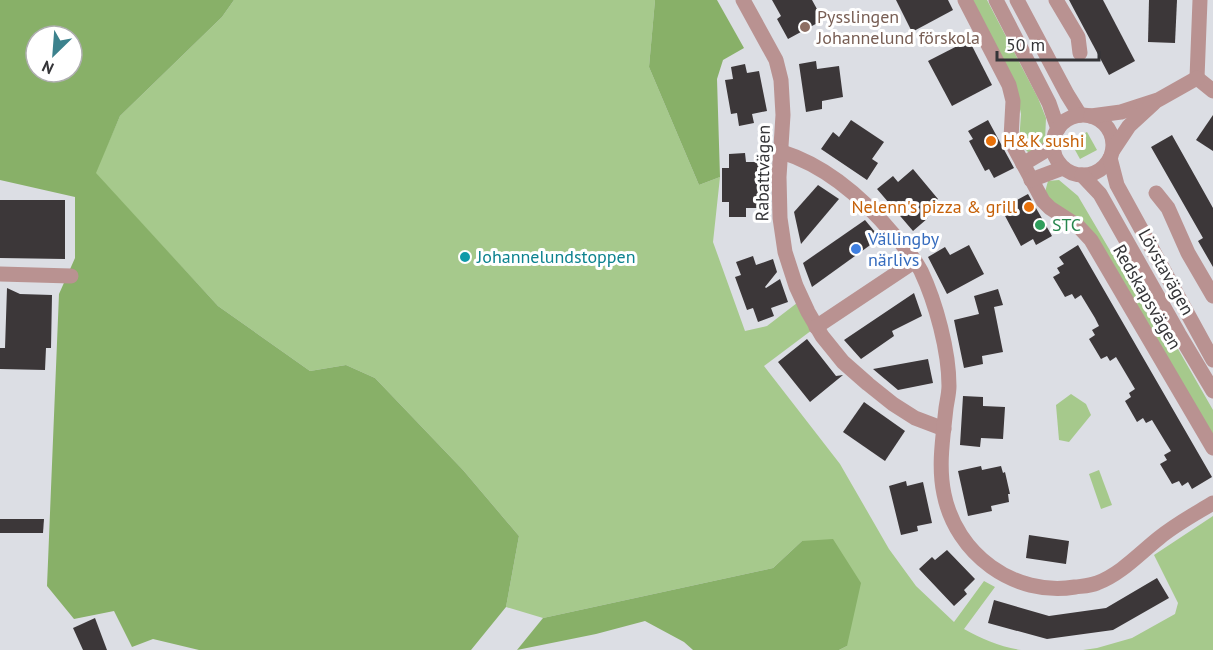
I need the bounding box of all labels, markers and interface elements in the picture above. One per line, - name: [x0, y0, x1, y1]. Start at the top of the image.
- place label: Pysslingen Johannelund förskola: [816, 5, 980, 49]
- marker: Pysslingen Johannelund förskola: [798, 20, 812, 34]
- north arrow: [24, 24, 84, 84]
- scale bar: [997, 24, 1099, 62]
- text: 50 m: [1006, 33, 1045, 56]
- text: N: [39, 56, 57, 79]
- street label: Rabattvägen: [750, 125, 775, 221]
- place label: H&K sushi: [1003, 129, 1085, 152]
- marker: H&K sushi: [984, 134, 998, 148]
- place label: Nelenn's pizza & grill: [851, 195, 1018, 218]
- marker: Nelenn's pizza & grill: [1022, 200, 1036, 214]
- place label: STC: [1052, 213, 1081, 236]
- marker: STC: [1033, 218, 1047, 232]
- street label: Lövstavägen: [1133, 225, 1200, 319]
- place label: Vällingby närlivs: [867, 227, 940, 271]
- street label: Redskapsvägen: [1108, 240, 1187, 353]
- marker: Vällingby närlivs: [849, 242, 863, 256]
- place label: Johannelundstoppen: [476, 245, 636, 268]
- marker: Johannelundstoppen: [458, 250, 472, 264]

